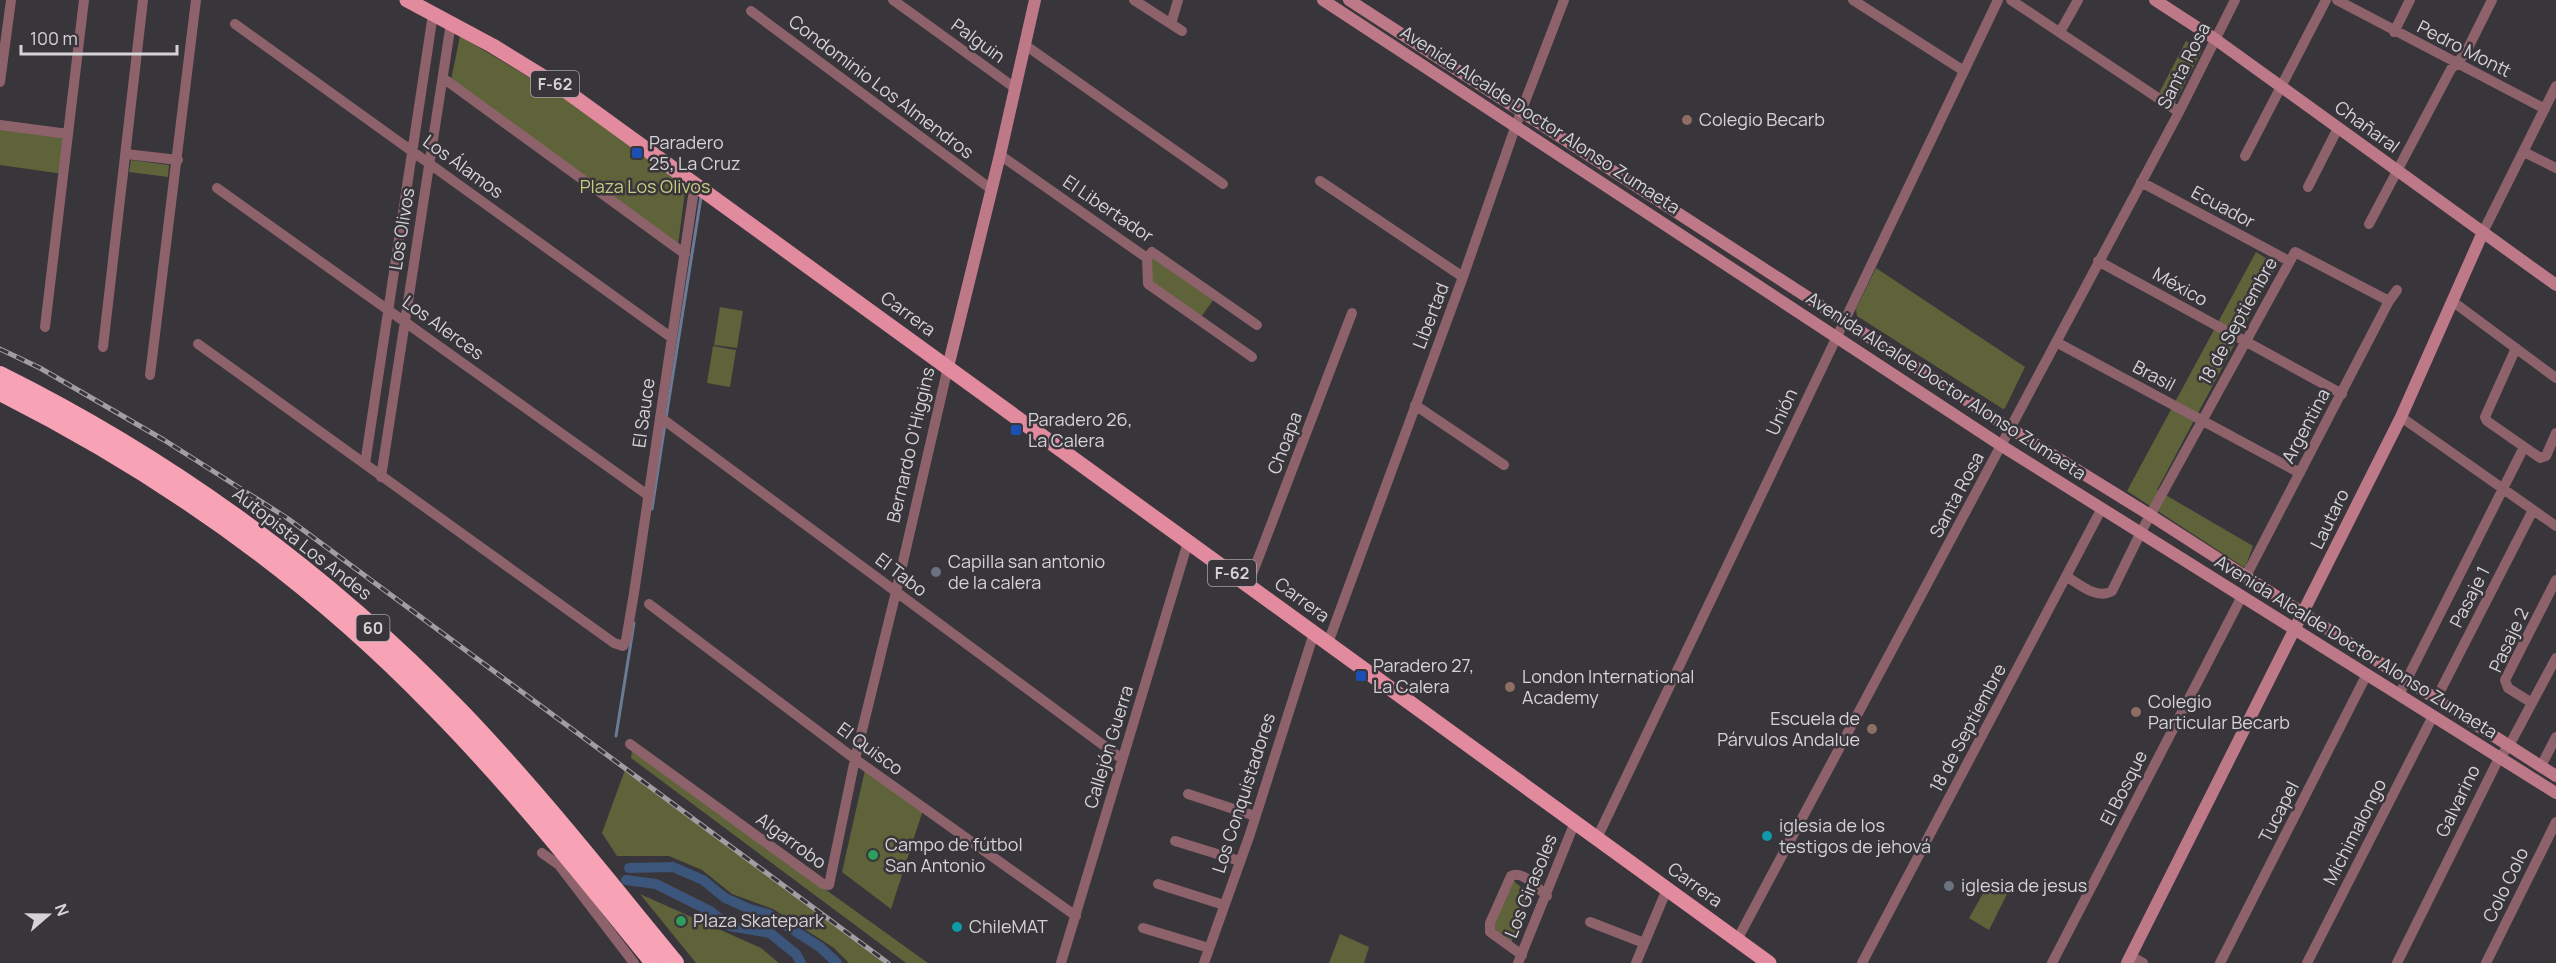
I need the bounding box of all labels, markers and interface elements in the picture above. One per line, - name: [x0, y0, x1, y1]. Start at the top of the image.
- street label: Condominio Los Almendros: [784, 9, 979, 164]
- street label: Palguin: [947, 13, 1010, 68]
- street label: Pedro Montt: [2413, 14, 2516, 82]
- scale bar: [21, 18, 177, 56]
- street label: Santa Rosa: [2151, 18, 2215, 113]
- street label: Avenida Alcalde Doctor Alonso Zumaeta: [1396, 19, 1685, 219]
- text: 100 m: [30, 26, 78, 50]
- road number: F-62: [531, 71, 579, 97]
- street label: Chañaral: [2330, 95, 2405, 158]
- place label: Colegio Becarb: [1699, 107, 1825, 131]
- marker: Colegio Becarb: [1680, 113, 1694, 127]
- street label: Los Álamos: [419, 129, 509, 203]
- place label: Paradero 25, La Cruz: [649, 130, 740, 175]
- marker: Paradero 25, La Cruz: [630, 146, 644, 160]
- street label: El Libertador: [1059, 169, 1159, 248]
- park label: Plaza Los Olivos: [580, 174, 710, 198]
- street label: Ecuador: [2187, 179, 2260, 233]
- street label: Los Olivos: [383, 186, 419, 272]
- street label: 18 de Septiembre: [2192, 252, 2282, 389]
- street label: México: [2149, 261, 2212, 311]
- street label: Libertad: [1407, 279, 1454, 352]
- street label: Carrera: [876, 285, 941, 341]
- street label: Avenida Alcalde Doctor Alonso Zumaeta: [1802, 285, 2091, 485]
- street label: Los Alerces: [398, 290, 489, 365]
- street label: Brasil: [2129, 354, 2180, 396]
- street label: Bernardo O'Higgins: [880, 365, 940, 525]
- street label: El Sauce: [626, 376, 660, 449]
- street label: Unión: [1760, 384, 1802, 439]
- street label: Argentina: [2275, 384, 2335, 467]
- place label: Paradero 26, La Calera: [1028, 407, 1133, 452]
- street label: Choapa: [1261, 408, 1307, 477]
- marker: Paradero 26, La Calera: [1009, 423, 1023, 437]
- street label: Santa Rosa: [1923, 447, 1989, 542]
- street label: Autopista Los Andes: [228, 481, 377, 605]
- street label: Lautaro: [2304, 485, 2354, 553]
- street label: El Tabo: [871, 547, 932, 601]
- place label: Capilla san antonio de la calera: [948, 549, 1105, 594]
- street label: Avenida Alcalde Doctor Alonso Zumaeta: [2211, 549, 2502, 744]
- road number: F-62: [1208, 560, 1256, 586]
- street label: Pasaje 1: [2444, 562, 2495, 631]
- marker: Capilla san antonio de la calera: [929, 565, 943, 579]
- street label: Carrera: [1270, 571, 1335, 627]
- street label: Pasaje 2: [2483, 603, 2534, 676]
- road number: 60: [356, 615, 389, 641]
- place label: Paradero 27, La Calera: [1373, 653, 1474, 698]
- street label: 18 de Septiembre: [1923, 659, 2011, 796]
- place label: London International Academy: [1522, 664, 1694, 709]
- marker: Paradero 27, La Calera: [1354, 669, 1368, 683]
- marker: London International Academy: [1503, 680, 1517, 694]
- street label: Callejón Guerra: [1078, 682, 1138, 811]
- place label: Colegio Particular Becarb: [2148, 689, 2290, 734]
- marker: Colegio Particular Becarb: [2129, 705, 2143, 719]
- place label: Escuela de Párvulos Andalue: [1717, 706, 1860, 751]
- street label: Los Conquistadores: [1206, 710, 1280, 876]
- street label: El Quisco: [833, 716, 908, 780]
- marker: Escuela de Párvulos Andalue: [1865, 722, 1879, 736]
- street label: El Bosque: [2094, 746, 2152, 829]
- street label: Galvarino: [2429, 760, 2485, 841]
- street label: Michimalongo: [2317, 774, 2391, 889]
- street label: Tucapel: [2252, 777, 2304, 846]
- street label: Algarrobo: [752, 807, 831, 874]
- place label: iglesia de los testigos de jehová: [1779, 813, 1931, 858]
- marker: iglesia de los testigos de jehová: [1760, 829, 1774, 843]
- street label: Los Girasoles: [1498, 830, 1562, 941]
- place label: Campo de fútbol San Antonio: [885, 832, 1023, 877]
- street label: Colo Colo: [2477, 843, 2534, 926]
- marker: Campo de fútbol San Antonio: [866, 848, 880, 862]
- street label: Carrera: [1663, 856, 1728, 912]
- place label: iglesia de jesus: [1961, 873, 2087, 897]
- marker: iglesia de jesus: [1942, 879, 1956, 893]
- north arrow: [18, 885, 78, 945]
- text: N: [50, 901, 74, 919]
- place label: Plaza Skatepark: [693, 908, 825, 932]
- marker: Plaza Skatepark: [674, 914, 688, 928]
- place label: ChileMAT: [969, 914, 1048, 938]
- marker: ChileMAT: [950, 920, 964, 934]

